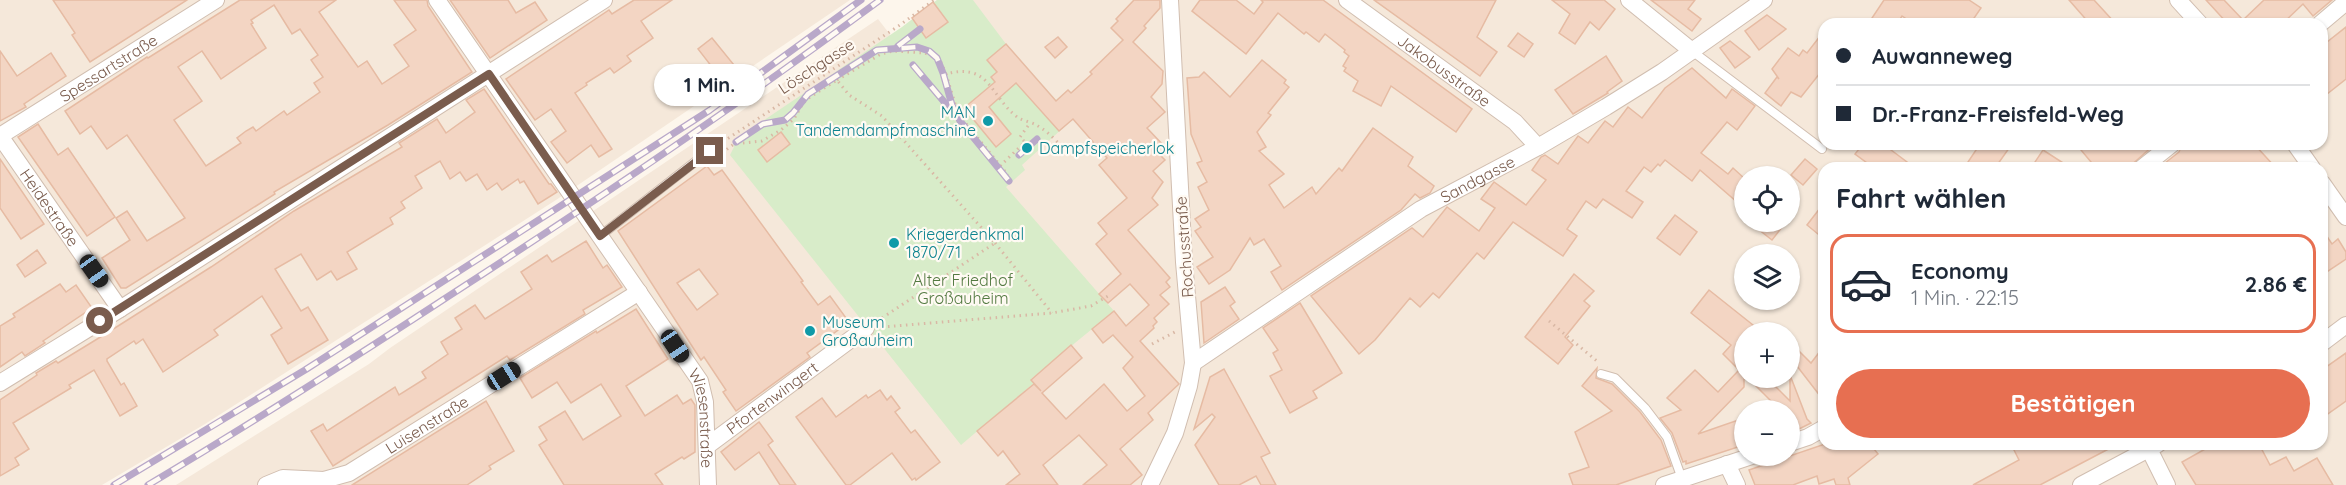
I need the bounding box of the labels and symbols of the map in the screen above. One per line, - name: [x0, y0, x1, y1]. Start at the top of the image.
- street label: Spessartstraße: [56, 30, 161, 106]
- street label: Jakobusstraße: [1394, 30, 1495, 111]
- street label: Löschgasse: [774, 34, 858, 98]
- callout: 1 Min.: [654, 64, 766, 106]
- place label: MAN Tandemdampfmaschine: [795, 102, 976, 140]
- marker: MAN Tandemdampfmaschine: [981, 114, 995, 128]
- route end: [696, 137, 723, 164]
- place label: Dampfspeicherlok: [1039, 138, 1174, 158]
- marker: Dampfspeicherlok: [1020, 141, 1034, 155]
- street label: Sandgasse: [1437, 151, 1518, 207]
- street label: Heidestraße: [16, 165, 83, 250]
- street label: Rochusstraße: [1170, 196, 1198, 298]
- place label: Kriegerdenkmal 1870/71: [906, 224, 1024, 262]
- marker: Kriegerdenkmal 1870/71: [887, 236, 901, 250]
- car: [76, 251, 112, 291]
- park label: Alter Friedhof Großauheim: [913, 270, 1014, 308]
- route start: [86, 307, 113, 334]
- place label: Museum Großauheim: [822, 312, 913, 350]
- marker: Museum Großauheim: [803, 324, 817, 338]
- car: [657, 326, 693, 366]
- street label: Pfortenwingert: [722, 357, 822, 438]
- car: [484, 359, 524, 393]
- street label: Wiesenstraße: [684, 364, 717, 468]
- street label: Luisenstraße: [381, 391, 472, 458]

